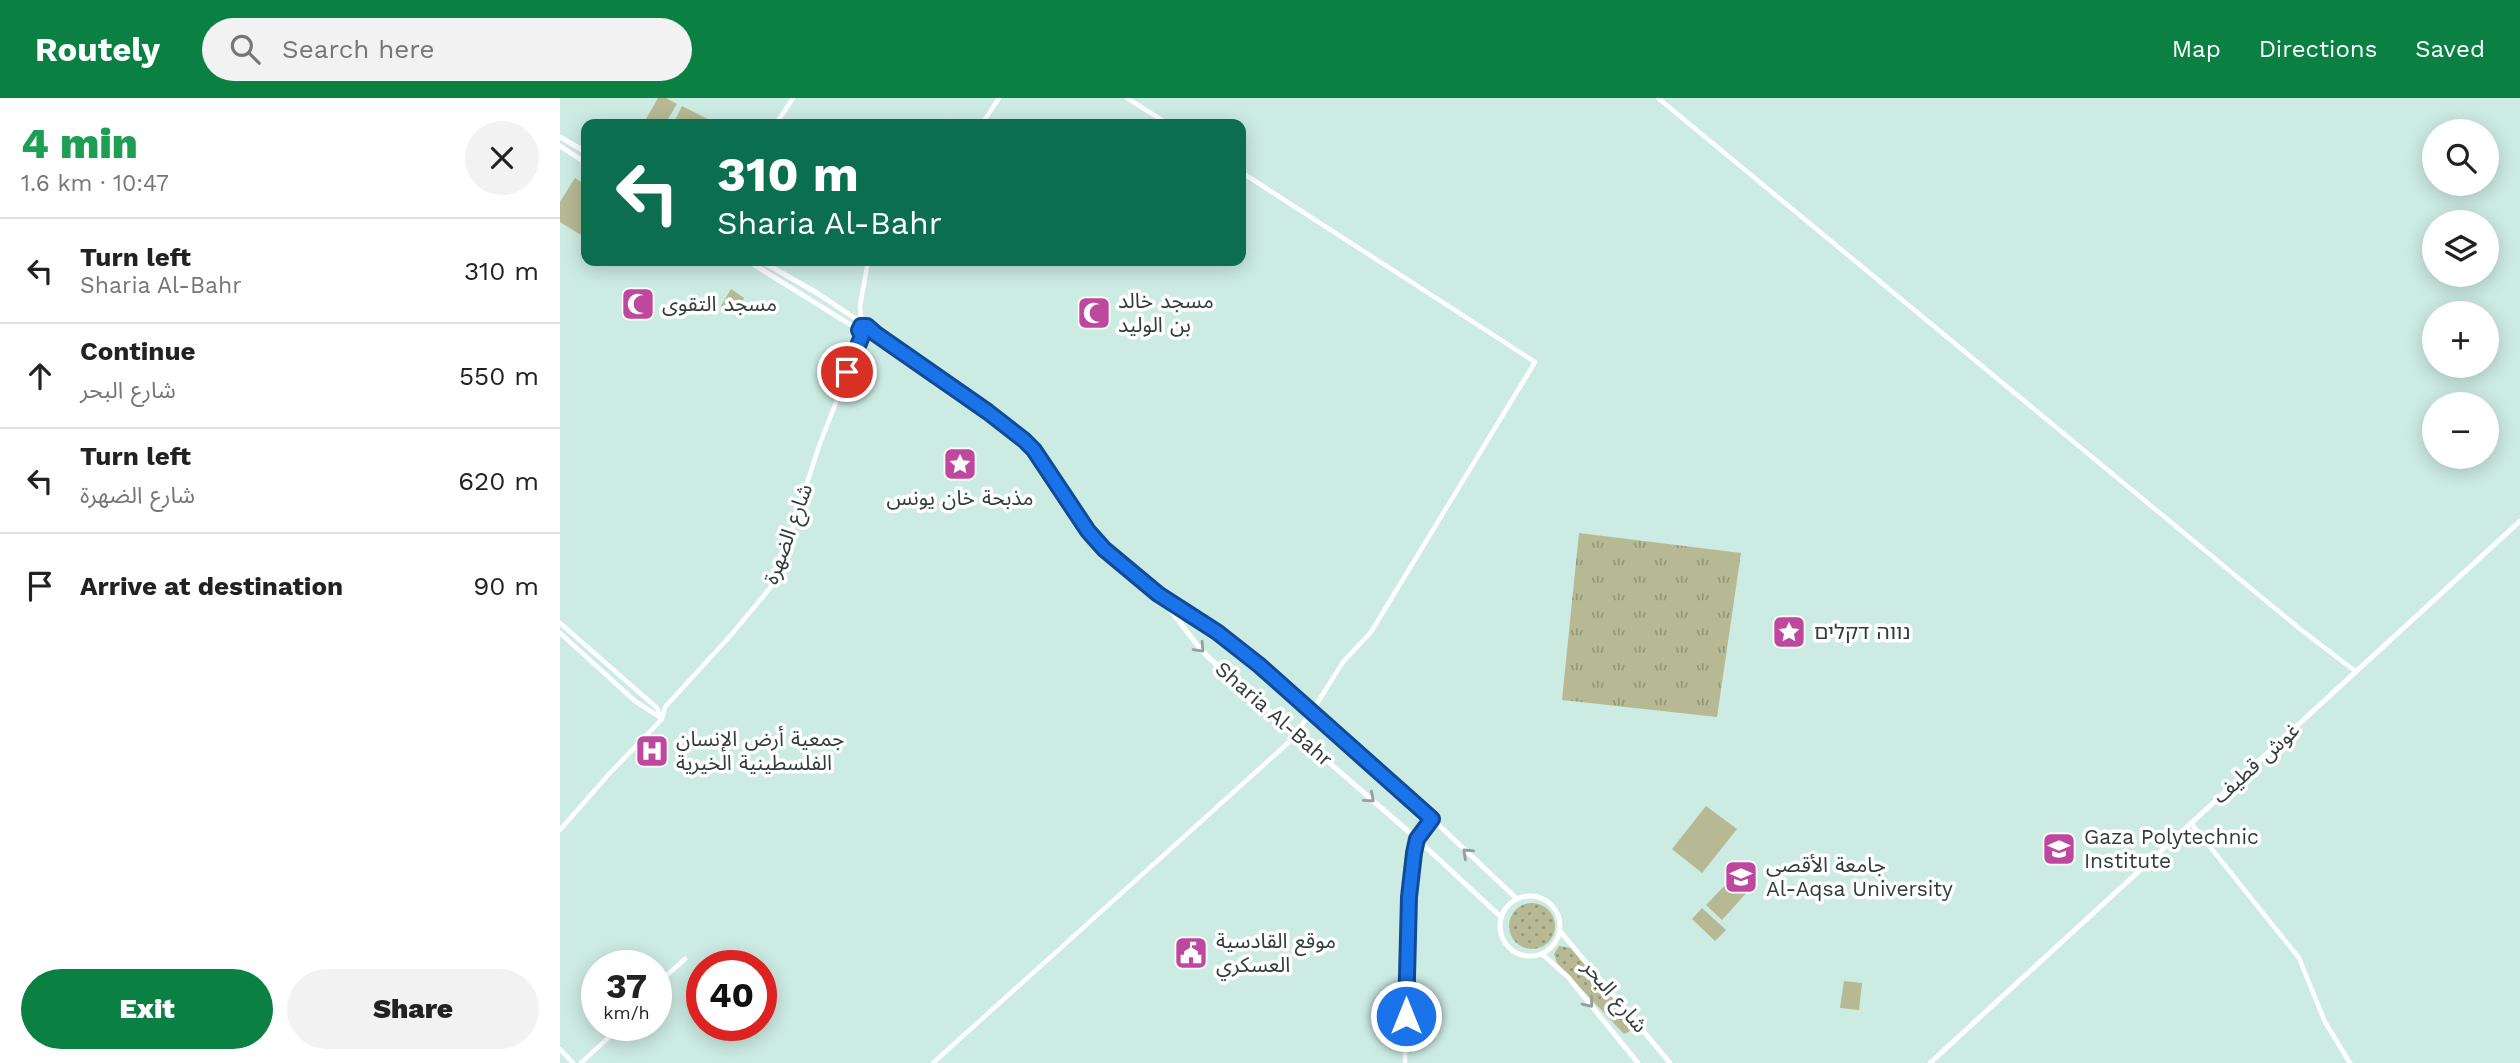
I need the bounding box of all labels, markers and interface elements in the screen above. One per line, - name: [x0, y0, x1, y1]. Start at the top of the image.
- search box: [202, 18, 692, 81]
- text: Routely: [35, 30, 160, 69]
- icon: search: [226, 30, 264, 68]
- text: Search here: [282, 34, 434, 64]
- text: Map: [2172, 35, 2221, 63]
- text: Directions: [2259, 35, 2377, 63]
- text: Saved: [2415, 35, 2485, 63]
- text: 4 min: [21, 119, 138, 168]
- map controls: [2422, 119, 2499, 469]
- button: search: [2422, 119, 2499, 196]
- button: close: [465, 121, 539, 195]
- text: 310 m: [717, 145, 859, 203]
- icon: left: [602, 147, 693, 238]
- text: 1.6 km · 10:47: [21, 170, 169, 197]
- text: Sharia Al-Bahr: [717, 204, 942, 242]
- button: layers: [2422, 210, 2499, 287]
- text: Turn left: [80, 242, 191, 272]
- icon: left: [21, 252, 59, 290]
- text: 310 m: [464, 256, 539, 286]
- text: Sharia Al-Bahr: [80, 272, 242, 299]
- mosque icon: مسجد التقوى: [619, 285, 657, 323]
- place label: مسجد خالد بن الوليد: [1118, 288, 1214, 337]
- place label: مسجد التقوى: [662, 291, 777, 316]
- mosque icon: مسجد خالد بن الوليد: [1075, 294, 1113, 332]
- button: +: [2422, 301, 2499, 378]
- text: Continue: [80, 336, 196, 366]
- pin: [817, 342, 877, 402]
- icon: arrive: [828, 353, 866, 391]
- icon: ahead: [21, 357, 59, 395]
- text: 550 m: [459, 361, 539, 391]
- text: شارع البحر: [80, 377, 176, 404]
- button: −: [2422, 392, 2499, 469]
- text: Turn left: [80, 441, 191, 471]
- place icon: مذبحة خان يونس: [941, 445, 979, 483]
- icon: left: [21, 462, 59, 500]
- text: 620 m: [458, 466, 539, 496]
- street label: شارع الضهرة: [758, 480, 820, 589]
- text: شارع الضهرة: [80, 482, 195, 509]
- place label: مذبحة خان يونس: [886, 485, 1034, 510]
- icon: arrive: [21, 567, 59, 605]
- text: Arrive at destination: [80, 571, 343, 601]
- text: 90 m: [473, 571, 539, 601]
- place icon: נווה דקלים: [1770, 613, 1808, 651]
- place label: נווה דקלים: [1814, 619, 1910, 644]
- one-way arrow: [1192, 640, 1204, 653]
- street label: Sharia Al-Bahr: [1210, 656, 1339, 772]
- street label: غوش قطيف: [2207, 717, 2304, 808]
- place label: جمعية أرض الإنسان الفلسطينية الخيرية: [676, 726, 844, 775]
- hospital icon: جمعية أرض الإنسان الفلسطينية الخيرية: [633, 732, 671, 770]
- one-way arrow: [1362, 790, 1375, 802]
- place label: Gaza Polytechnic Institute: [2084, 824, 2259, 873]
- school or university icon: Gaza Polytechnic Institute: [2040, 830, 2078, 868]
- one-way arrow: [1462, 848, 1475, 861]
- place label: جامعة الأقصى Al-Aqsa University: [1766, 852, 1953, 901]
- school or university icon: جامعة الأقصى Al-Aqsa University: [1722, 858, 1760, 896]
- place label: موقع القادسية العسكري: [1216, 928, 1336, 981]
- public building icon: موقع القادسية العسكري: [1172, 934, 1210, 972]
- speed limit sign: 40: [686, 950, 777, 1041]
- street label: شارع البحر: [1575, 953, 1653, 1039]
- text: 37: [606, 965, 647, 1007]
- button: Exit: [21, 969, 273, 1049]
- button: Share: [287, 969, 539, 1049]
- position arrow: [1369, 979, 1443, 1053]
- one-way arrow: [1581, 995, 1594, 1007]
- text: km/h: [603, 1002, 650, 1023]

